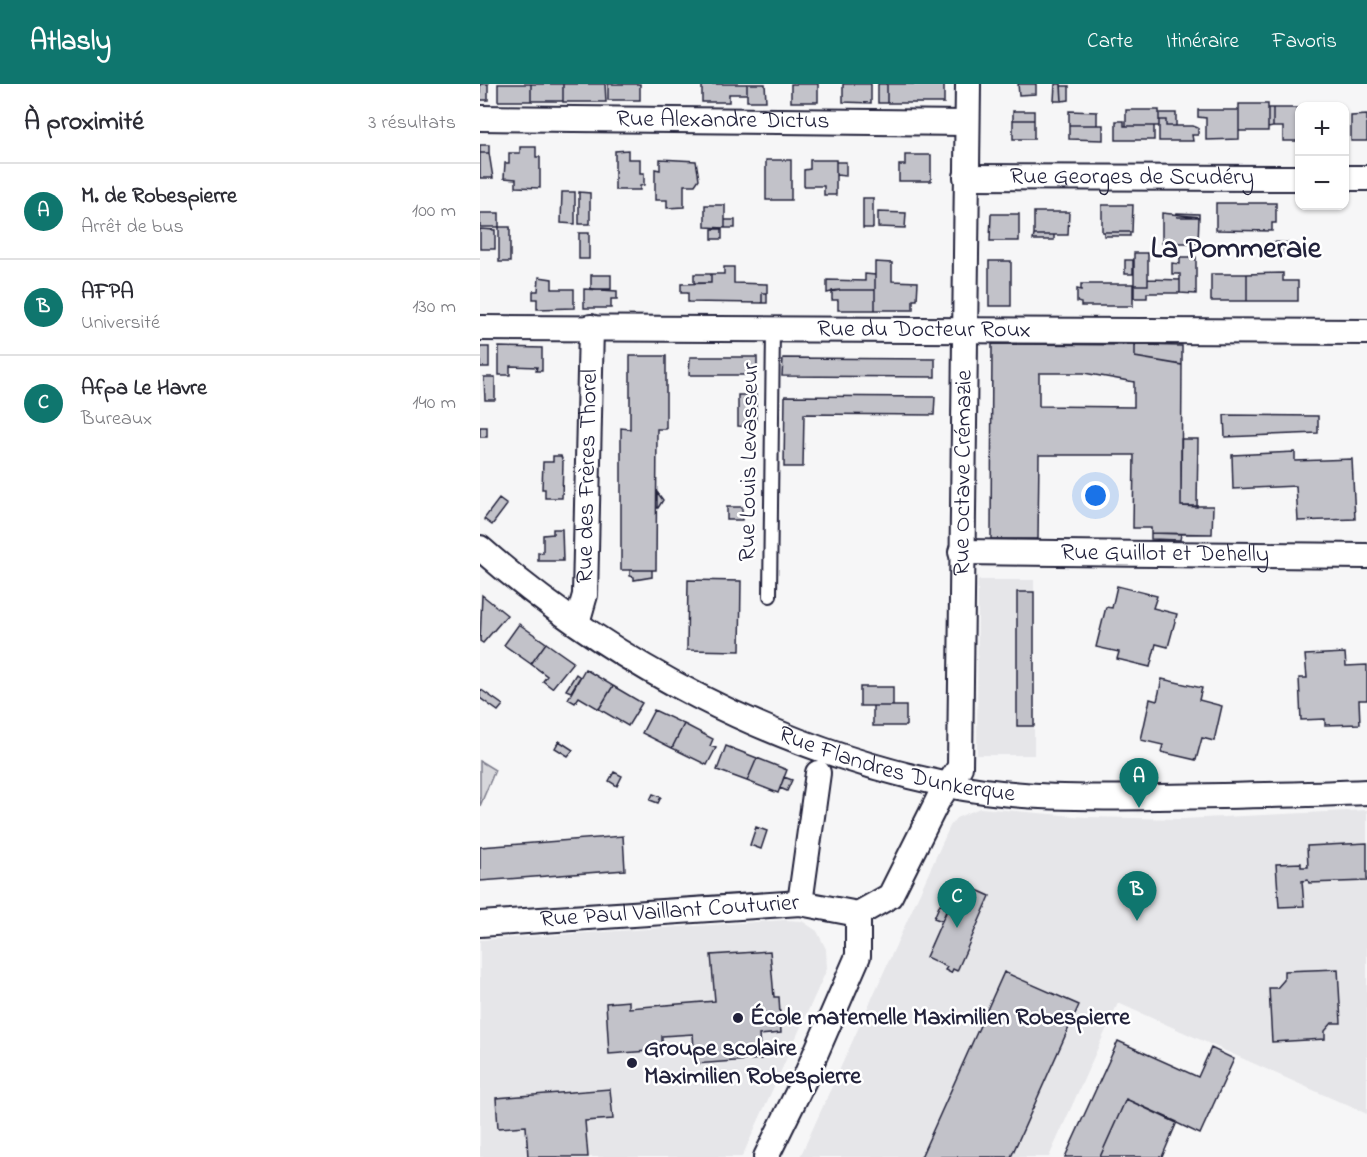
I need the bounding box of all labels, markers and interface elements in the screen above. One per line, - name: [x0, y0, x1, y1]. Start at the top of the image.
- text: Atlasly: [30, 22, 111, 63]
- text: Carte: [1087, 27, 1133, 57]
- text: Itinéraire: [1166, 27, 1239, 57]
- text: Favoris: [1272, 27, 1337, 57]
- street label: Rue Alexandre Dictus: [616, 102, 830, 139]
- map controls: [1295, 102, 1349, 210]
- button: +: [1295, 102, 1349, 156]
- text: À proximité: [24, 104, 144, 142]
- text: 3 résultats: [368, 109, 456, 138]
- button: −: [1295, 156, 1349, 210]
- street label: Rue Georges de Scudéry: [1010, 160, 1254, 196]
- text: M. de Robespierre: [81, 181, 237, 213]
- text: A: [37, 197, 50, 226]
- text: 100 m: [412, 197, 456, 226]
- text: Arrêt de bus: [81, 213, 184, 242]
- district label: La Pommeraie: [1151, 228, 1323, 272]
- text: AFPA: [81, 277, 134, 309]
- text: B: [37, 293, 50, 322]
- text: 130 m: [412, 293, 456, 322]
- text: Université: [81, 309, 160, 338]
- street label: Rue du Docteur Roux: [817, 312, 1031, 348]
- street label: Rue Louis Levasseur: [731, 361, 769, 562]
- street label: Rue des Frères Thorel: [568, 369, 608, 584]
- street label: Rue Octave Crémazie: [945, 369, 982, 576]
- text: Afpa Le Havre: [81, 373, 207, 405]
- text: C: [38, 389, 49, 418]
- text: 140 m: [412, 389, 456, 418]
- text: Bureaux: [81, 405, 152, 434]
- your location: [1081, 481, 1110, 510]
- street label: Rue Guillot et Dehelly: [1061, 535, 1269, 574]
- street label: Rue Flandres Dunkerque: [773, 717, 1017, 812]
- pin: A: [1120, 758, 1158, 808]
- pin: B: [1118, 872, 1156, 921]
- pin: C: [938, 878, 976, 928]
- street label: Rue Paul Vaillant Couturier: [539, 886, 801, 938]
- place label: École maternelle Maximilien Robespierre: [750, 1001, 1131, 1036]
- marker: École maternelle Maximilien Robespierre: [731, 1011, 745, 1025]
- place label: Groupe scolaire Maximilien Robespierre: [644, 1032, 862, 1095]
- marker: Groupe scolaire Maximilien Robespierre: [625, 1056, 639, 1070]

